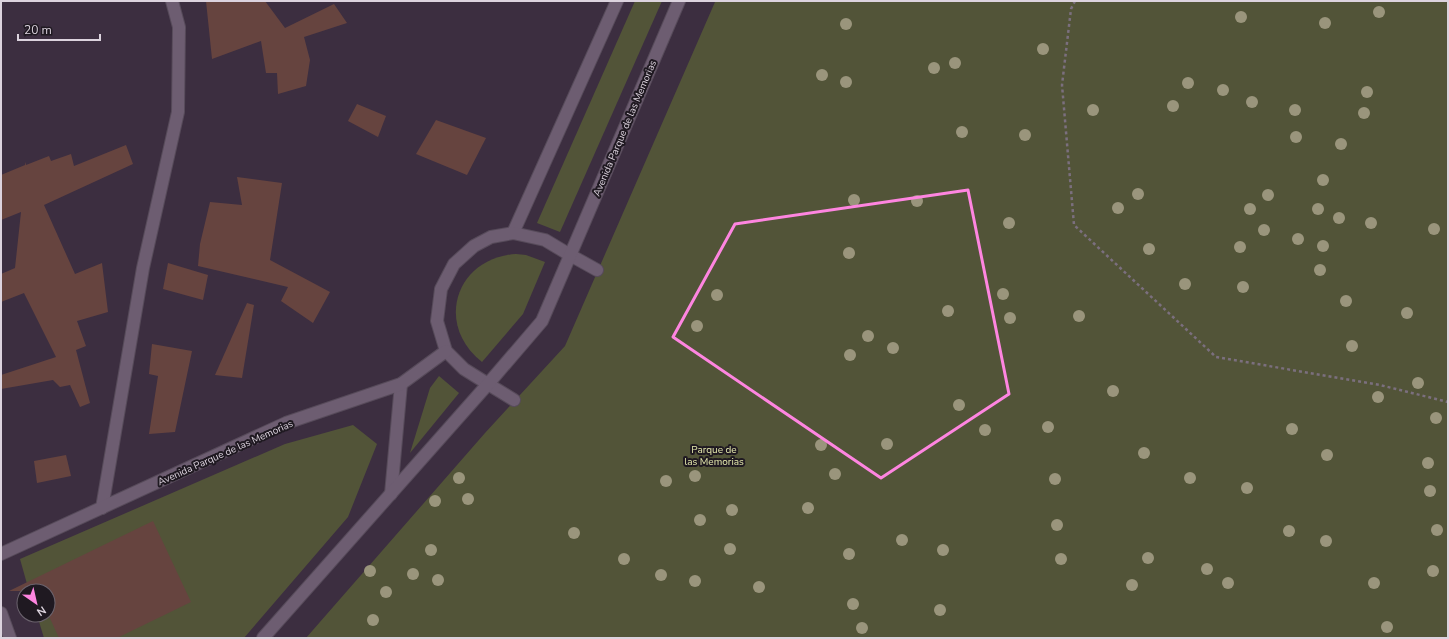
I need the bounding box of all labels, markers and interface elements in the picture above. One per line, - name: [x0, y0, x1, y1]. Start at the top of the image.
- scale bar: [18, 16, 100, 42]
- text: 20 m: [24, 22, 52, 38]
- street label: Avenida Parque de las Memorias: [590, 58, 660, 199]
- street label: Avenida Parque de las Memorias: [156, 417, 295, 489]
- park label: Parque de las Memorias: [684, 443, 744, 469]
- north arrow: [16, 583, 56, 623]
- text: N: [34, 602, 49, 619]

